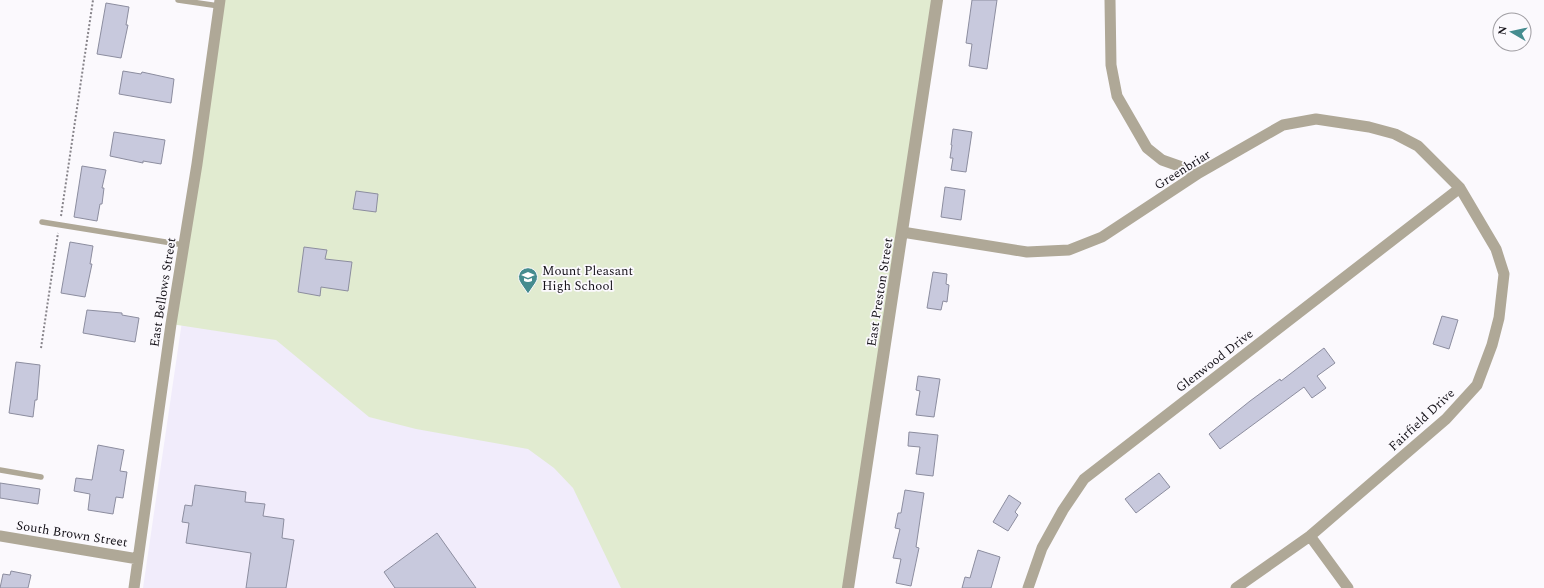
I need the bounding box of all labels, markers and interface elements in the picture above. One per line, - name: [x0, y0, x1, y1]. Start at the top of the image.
- north arrow: [1492, 12, 1532, 52]
- text: N: [1494, 25, 1512, 36]
- street label: Greenbriar: [1150, 145, 1215, 195]
- street label: East Bellows Street: [144, 236, 182, 348]
- street label: East Preston Street: [862, 236, 899, 348]
- place label: Mount Pleasant High School: [542, 261, 634, 296]
- school or university icon: Mount Pleasant High School: [517, 266, 539, 294]
- street label: Glenwood Drive: [1171, 324, 1258, 398]
- street label: Fairfield Drive: [1384, 384, 1459, 456]
- street label: South Brown Street: [15, 515, 129, 553]

